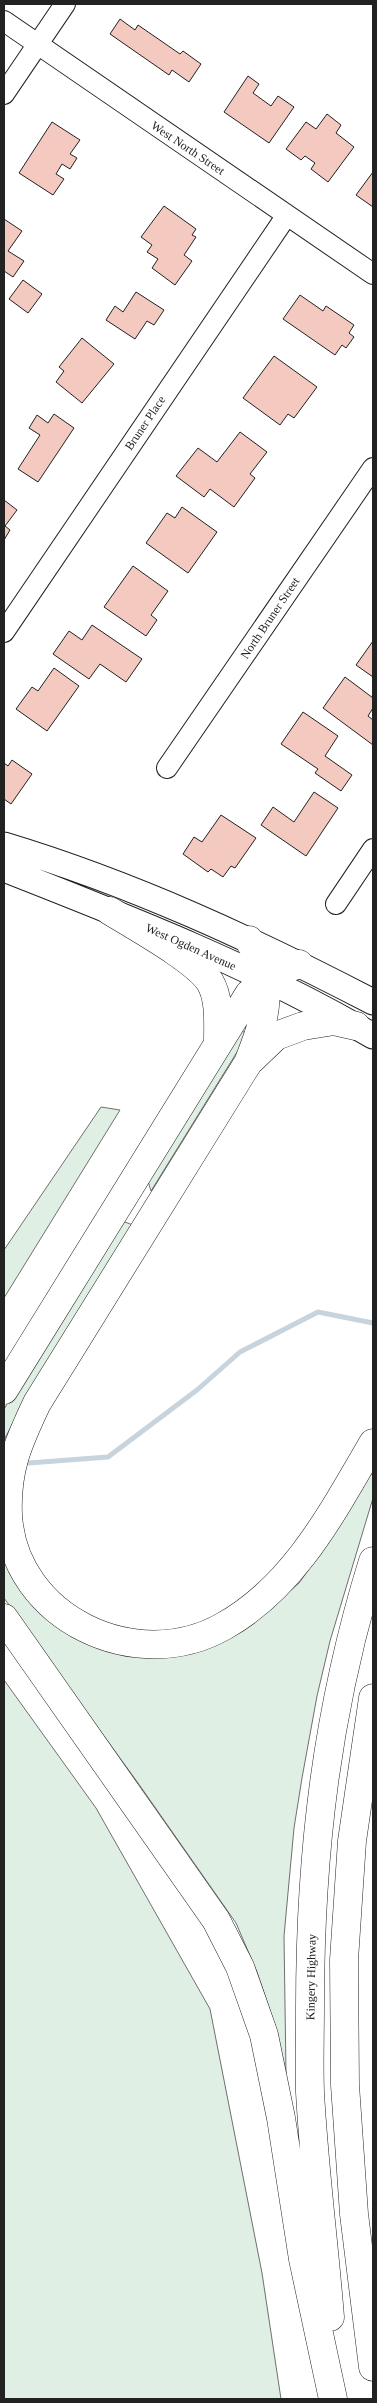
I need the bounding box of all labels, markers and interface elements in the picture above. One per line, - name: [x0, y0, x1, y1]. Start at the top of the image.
- street label: West North Street: [149, 118, 228, 178]
- street label: Bruner Place: [122, 393, 168, 453]
- street label: North Bruner Street: [238, 574, 303, 661]
- street label: West Ogden Avenue: [144, 921, 238, 973]
- street label: Kingery Highway: [303, 1934, 319, 2020]

